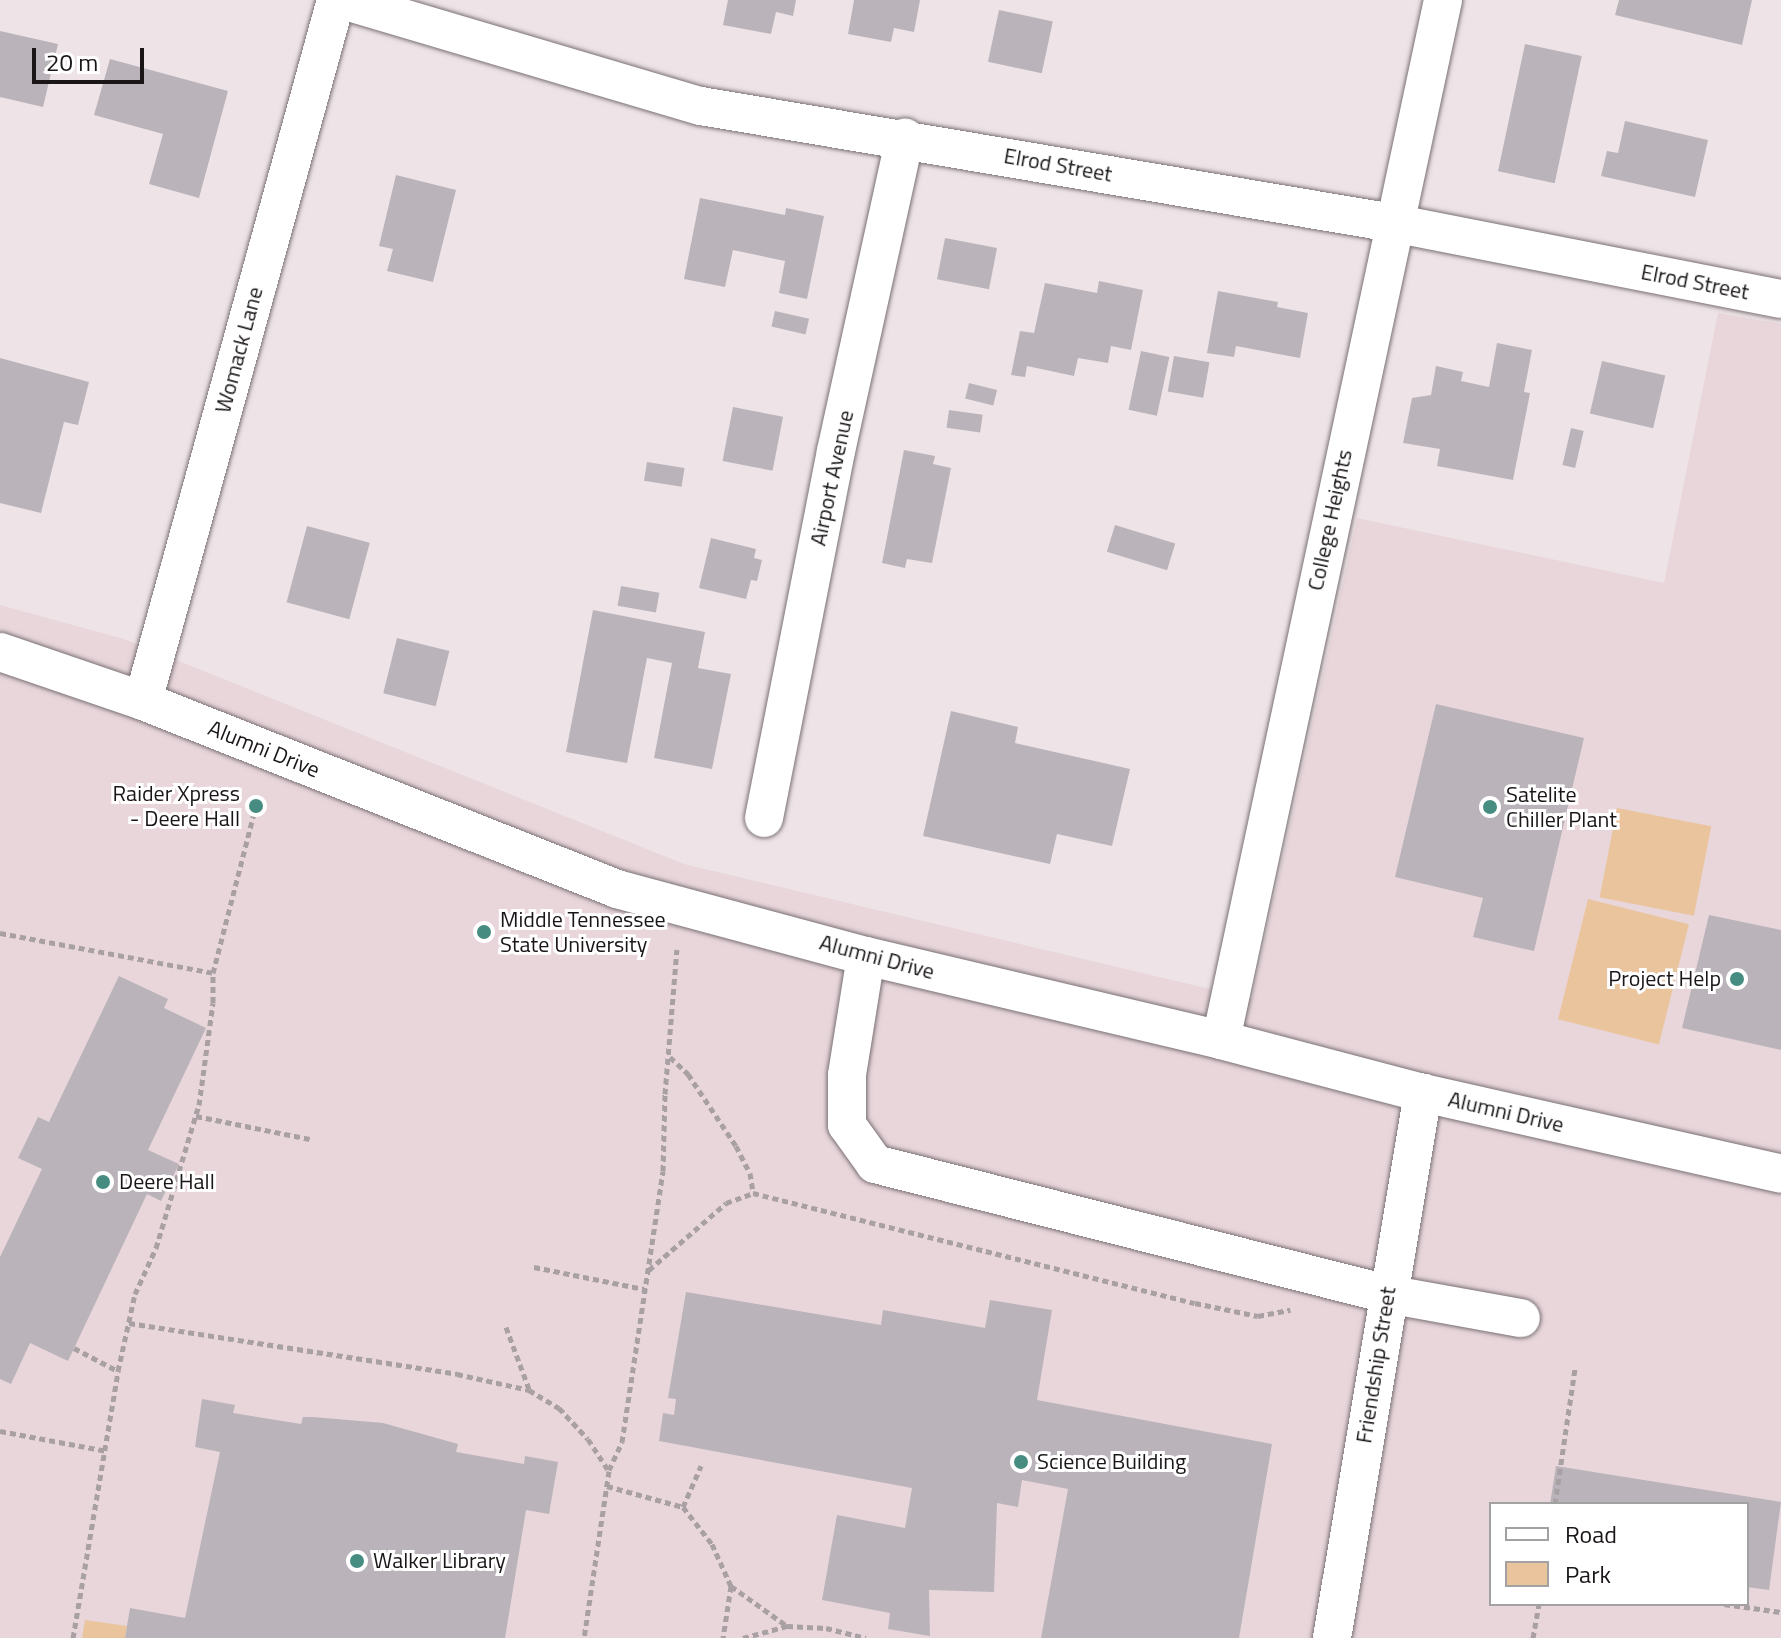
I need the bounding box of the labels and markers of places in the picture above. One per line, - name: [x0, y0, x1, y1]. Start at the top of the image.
- place label: Raider Xpress - Deere Hall: [113, 780, 240, 832]
- place label: Satelite Chiller Plant: [1506, 781, 1617, 832]
- marker: Raider Xpress - Deere Hall: [247, 797, 265, 815]
- marker: Satelite Chiller Plant: [1481, 798, 1499, 816]
- place label: Middle Tennessee State University: [500, 906, 666, 958]
- marker: Middle Tennessee State University: [475, 923, 493, 941]
- place label: Project Help: [1608, 966, 1721, 992]
- marker: Project Help: [1728, 970, 1746, 988]
- place label: Deere Hall: [119, 1169, 215, 1195]
- marker: Deere Hall: [94, 1173, 112, 1191]
- place label: Science Building: [1037, 1449, 1186, 1475]
- marker: Science Building: [1012, 1453, 1030, 1471]
- place label: Walker Library: [373, 1548, 506, 1574]
- marker: Walker Library: [348, 1552, 366, 1570]

